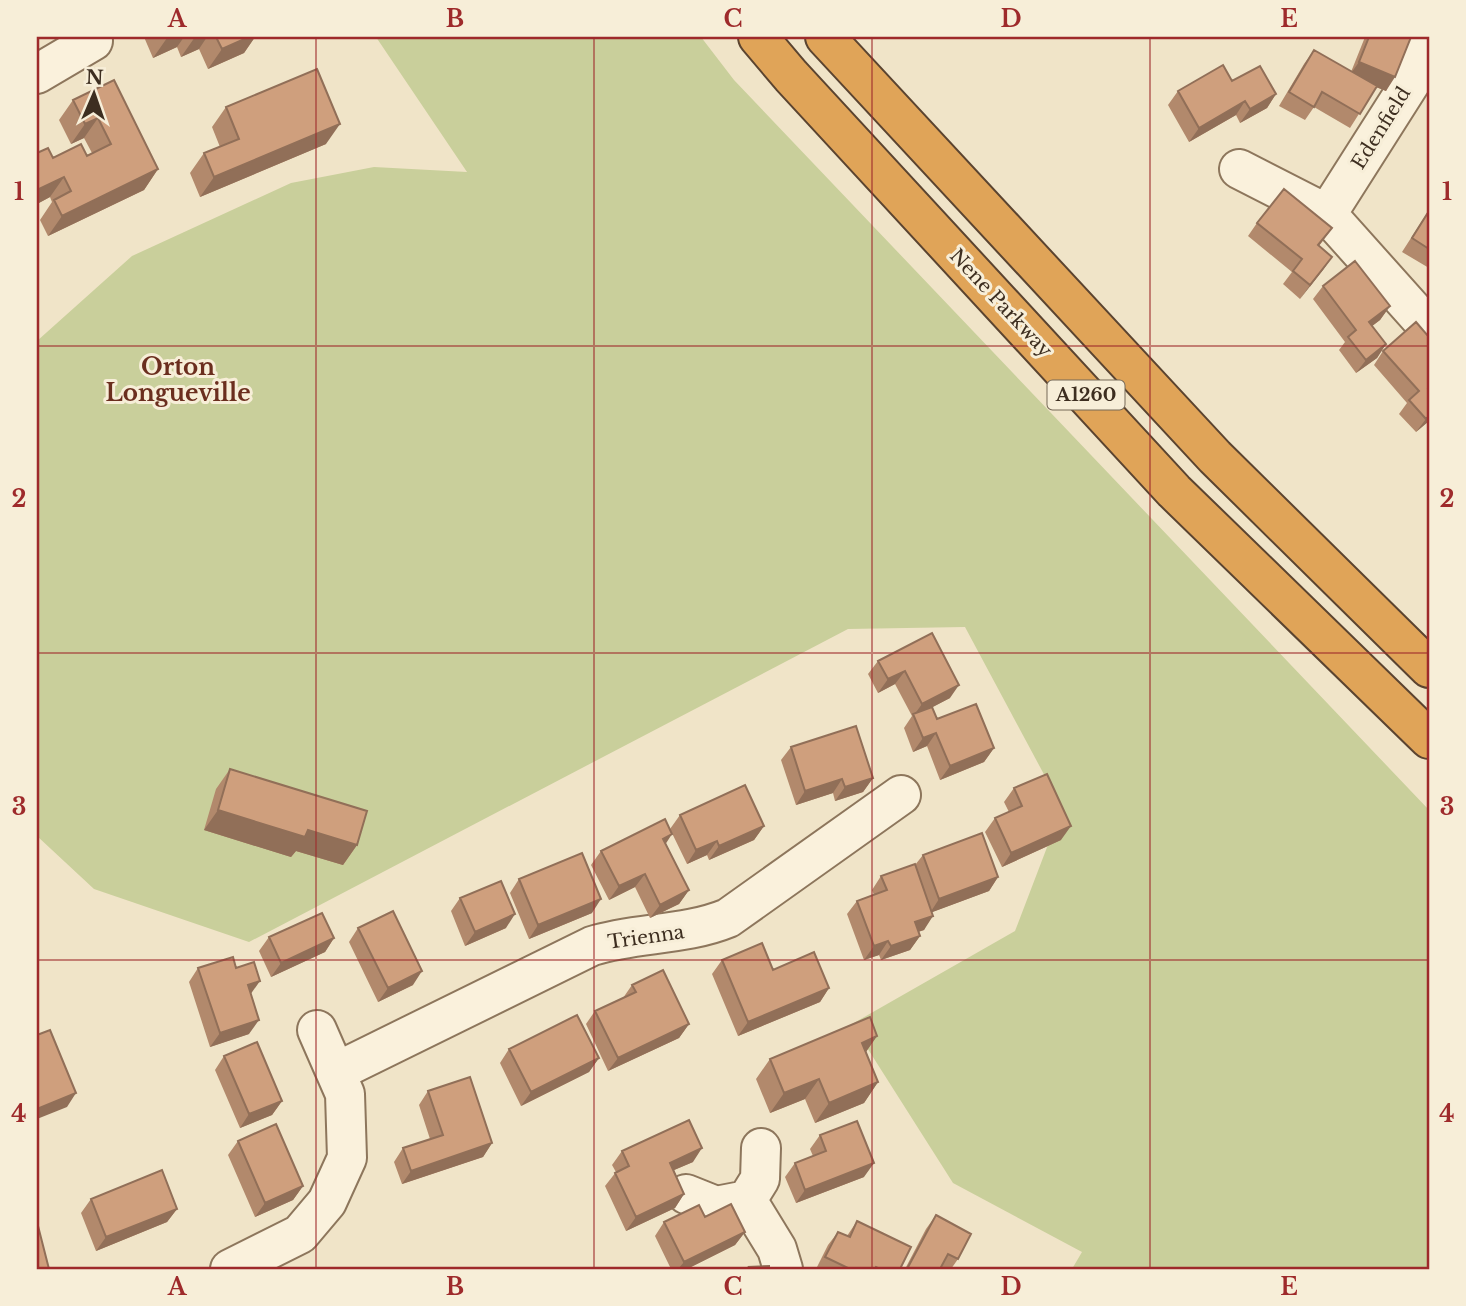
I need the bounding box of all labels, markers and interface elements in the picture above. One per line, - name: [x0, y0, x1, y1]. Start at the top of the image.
- text: A: [167, 5, 188, 33]
- text: B: [446, 5, 464, 33]
- text: C: [724, 5, 742, 33]
- text: D: [1000, 5, 1022, 33]
- text: E: [1280, 5, 1298, 33]
- north arrow: [60, 60, 130, 130]
- text: N: [85, 66, 104, 89]
- street label: Edenfield: [1347, 82, 1415, 173]
- text: 1: [14, 178, 24, 206]
- text: 1: [1442, 178, 1452, 206]
- street label: Nene Parkway: [945, 244, 1057, 362]
- district label: Orton Longueville: [105, 353, 251, 407]
- road number: A1260: [1048, 380, 1124, 410]
- text: 2: [12, 485, 26, 513]
- text: 2: [1440, 485, 1454, 513]
- text: 3: [12, 793, 26, 821]
- text: 3: [1440, 793, 1454, 821]
- street label: Trienna: [606, 920, 686, 954]
- text: 4: [11, 1100, 27, 1128]
- text: 4: [1439, 1100, 1455, 1128]
- text: A: [167, 1273, 188, 1301]
- text: B: [446, 1273, 464, 1301]
- text: C: [724, 1273, 742, 1301]
- text: D: [1000, 1273, 1022, 1301]
- text: E: [1280, 1273, 1298, 1301]

